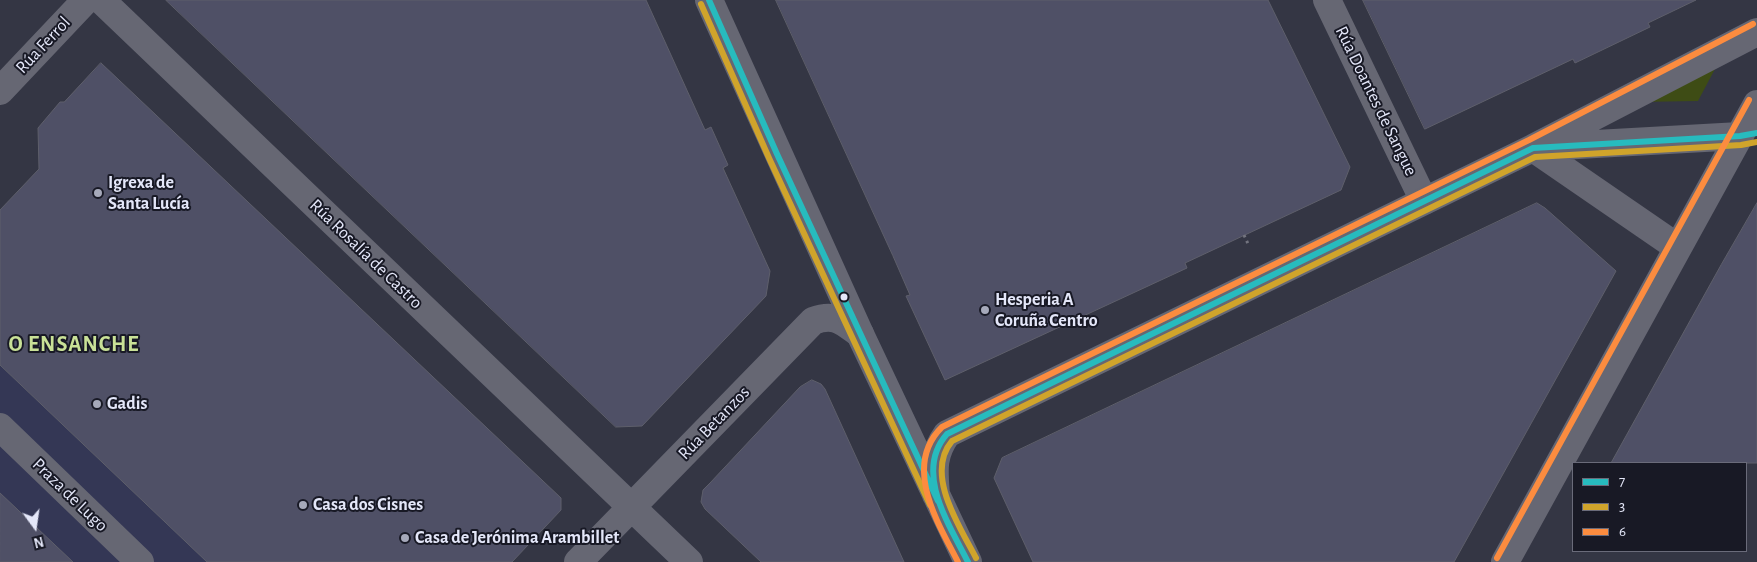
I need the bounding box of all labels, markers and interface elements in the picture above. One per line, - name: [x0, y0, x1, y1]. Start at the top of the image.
- street label: Rúa Ferrol: [11, 12, 75, 78]
- street label: Rúa Doantes de Sangue: [1330, 23, 1422, 179]
- place label: Igrexa de Santa Lucía: [108, 172, 190, 214]
- marker: Igrexa de Santa Lucía: [92, 187, 104, 199]
- street label: Rúa Rosalía de Castro: [305, 195, 427, 313]
- place label: Hesperia A Coruña Centro: [995, 289, 1098, 332]
- unlabelled marker: [839, 292, 849, 302]
- marker: Hesperia A Coruña Centro: [979, 304, 991, 316]
- district label: O ENSANCHE: [7, 331, 141, 357]
- street label: Rúa Betanzos: [674, 382, 754, 464]
- place label: Gadis: [107, 393, 147, 415]
- marker: Gadis: [91, 398, 103, 410]
- street label: Praza de Lugo: [28, 454, 112, 536]
- legend: [1572, 462, 1747, 552]
- text: 7: [1619, 474, 1625, 489]
- place label: Casa dos Cisnes: [313, 494, 423, 516]
- marker: Casa dos Cisnes: [297, 499, 309, 511]
- text: 3: [1619, 499, 1625, 514]
- north arrow: [10, 502, 60, 552]
- text: 6: [1619, 524, 1626, 539]
- place label: Casa de Jerónima Arambillet: [415, 527, 619, 549]
- marker: Casa de Jerónima Arambillet: [399, 532, 411, 544]
- text: N: [32, 534, 45, 550]

